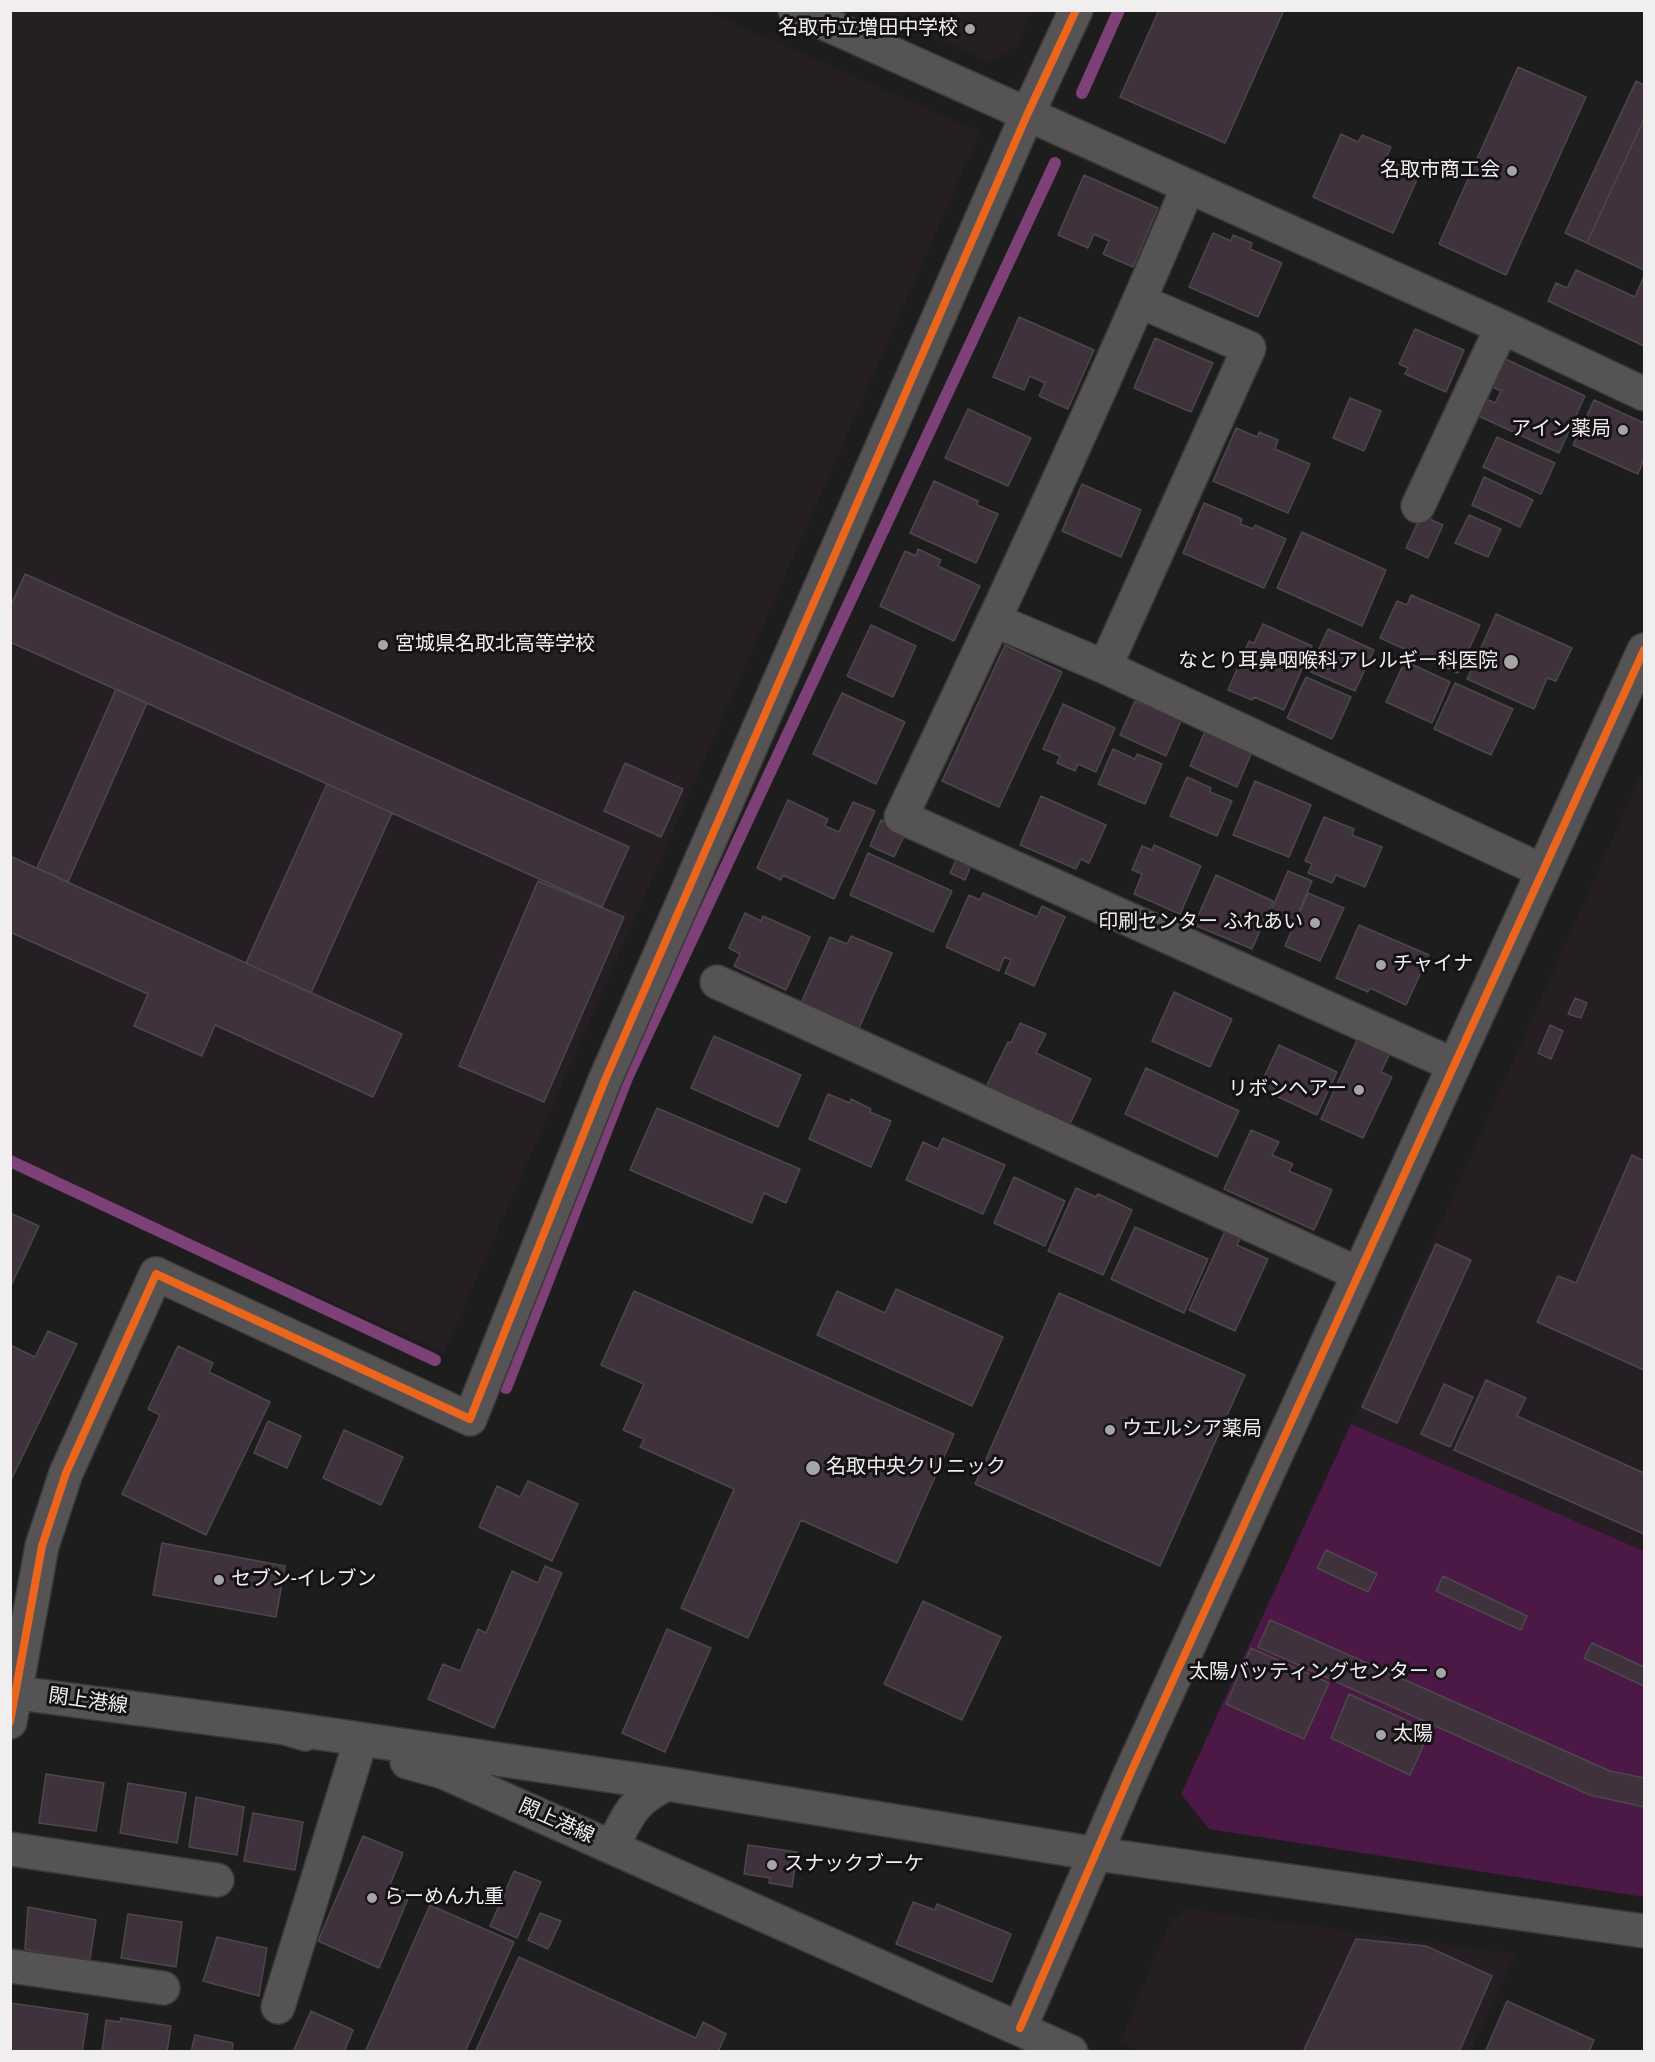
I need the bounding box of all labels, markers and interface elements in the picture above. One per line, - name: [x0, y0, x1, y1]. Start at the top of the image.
- place label: 名取市立増田中学校: [778, 17, 958, 41]
- marker: 名取市立増田中学校: [963, 22, 977, 36]
- place label: 名取市商工会: [1380, 159, 1500, 183]
- marker: 名取市商工会: [1505, 164, 1519, 178]
- place label: アイン薬局: [1511, 418, 1611, 442]
- marker: アイン薬局: [1616, 423, 1630, 437]
- place label: 宮城県名取北高等学校: [395, 633, 595, 657]
- marker: 宮城県名取北高等学校: [376, 638, 390, 652]
- place label: なとり耳鼻咽喉科アレルギー科医院: [1178, 650, 1498, 674]
- marker: なとり耳鼻咽喉科アレルギー科医院: [1502, 653, 1520, 671]
- place label: 印刷センター ふれあい: [1098, 911, 1303, 935]
- marker: 印刷センター ふれあい: [1308, 916, 1322, 930]
- place label: チャイナ: [1393, 953, 1473, 977]
- marker: チャイナ: [1374, 958, 1388, 972]
- place label: リボンヘアー: [1228, 1078, 1347, 1102]
- marker: リボンヘアー: [1352, 1083, 1366, 1097]
- place label: ウエルシア薬局: [1122, 1418, 1262, 1442]
- marker: ウエルシア薬局: [1103, 1423, 1117, 1437]
- place label: 名取中央クリニック: [826, 1456, 1006, 1480]
- marker: 名取中央クリニック: [804, 1459, 822, 1477]
- place label: セブン-イレブン: [231, 1568, 377, 1592]
- marker: セブン-イレブン: [212, 1573, 226, 1587]
- place label: 太陽バッティングセンター: [1189, 1661, 1429, 1685]
- marker: 太陽バッティングセンター: [1434, 1666, 1448, 1680]
- street label: 閖上港線: [47, 1685, 129, 1719]
- place label: 太陽: [1393, 1723, 1433, 1747]
- marker: 太陽: [1374, 1728, 1388, 1742]
- street label: 閖上港線: [515, 1795, 597, 1849]
- place label: スナックブーケ: [784, 1853, 924, 1877]
- marker: スナックブーケ: [765, 1858, 779, 1872]
- place label: らーめん九重: [384, 1886, 504, 1910]
- marker: らーめん九重: [365, 1891, 379, 1905]

